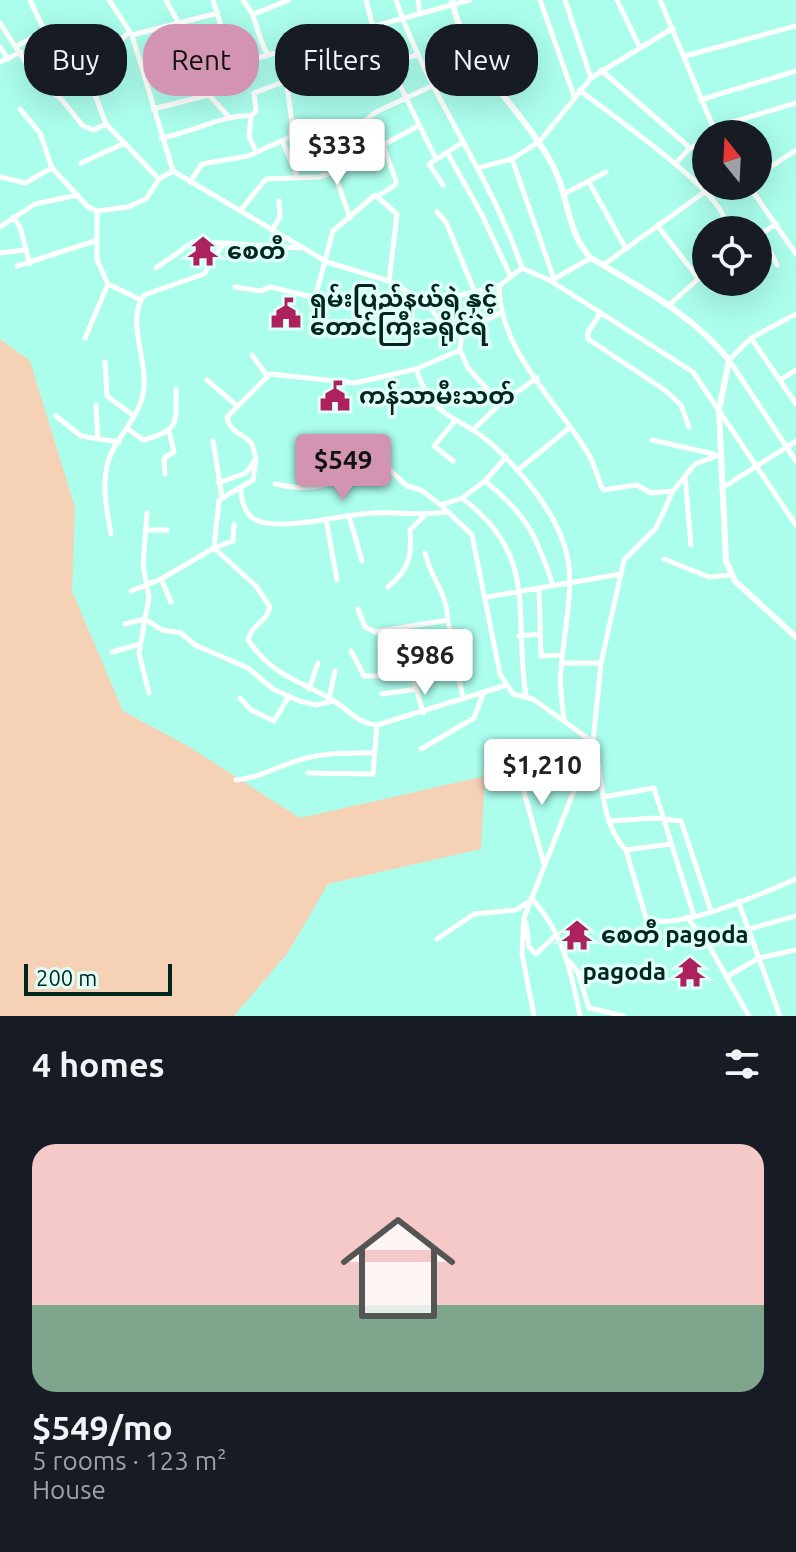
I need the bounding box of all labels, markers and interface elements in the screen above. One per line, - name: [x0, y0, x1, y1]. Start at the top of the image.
- chip: Buy: [24, 24, 127, 96]
- chip: Rent: [143, 24, 259, 96]
- chip: Filters: [275, 24, 409, 96]
- chip: New: [425, 24, 538, 96]
- pin: $333: [290, 119, 384, 187]
- north arrow: [692, 120, 772, 200]
- map controls: [692, 120, 772, 296]
- text: $333: [308, 130, 366, 159]
- button: locate: [692, 216, 772, 296]
- temple icon: စေတီ: [186, 234, 220, 268]
- place label: စေတီ: [227, 235, 286, 264]
- place label: ရှမ်းပြည်နယ်ရဲ နှင့် တောင်ကြီးခရိုင်ရဲ: [310, 283, 498, 346]
- public building icon: ရှမ်းပြည်နယ်ရဲ နှင့် တောင်ကြီးခရိုင်ရဲ: [269, 296, 303, 330]
- public building icon: ကန်သာမီးသတ်: [318, 379, 352, 413]
- place label: ကန်သာမီးသတ်: [359, 380, 515, 415]
- pin: $549: [296, 434, 390, 502]
- text: $549: [314, 445, 372, 474]
- pin: $986: [378, 629, 472, 697]
- text: $986: [396, 640, 454, 669]
- pin: $1,210: [477, 739, 607, 807]
- text: $1,210: [502, 750, 582, 779]
- temple icon: စေတီ pagoda: [560, 918, 594, 952]
- place label: စေတီ pagoda: [601, 919, 749, 948]
- temple icon: pagoda: [673, 955, 707, 989]
- place label: pagoda: [583, 958, 666, 985]
- scale bar: [24, 960, 172, 996]
- text: 200 m: [36, 965, 97, 990]
- icon: filters: [720, 1042, 764, 1086]
- text: 4 homes: [32, 1045, 165, 1083]
- icon: home: [326, 1196, 470, 1340]
- text: $549/mo: [32, 1408, 173, 1446]
- text: 5 rooms · 123 m²: [32, 1446, 227, 1475]
- text: House: [32, 1475, 106, 1504]

